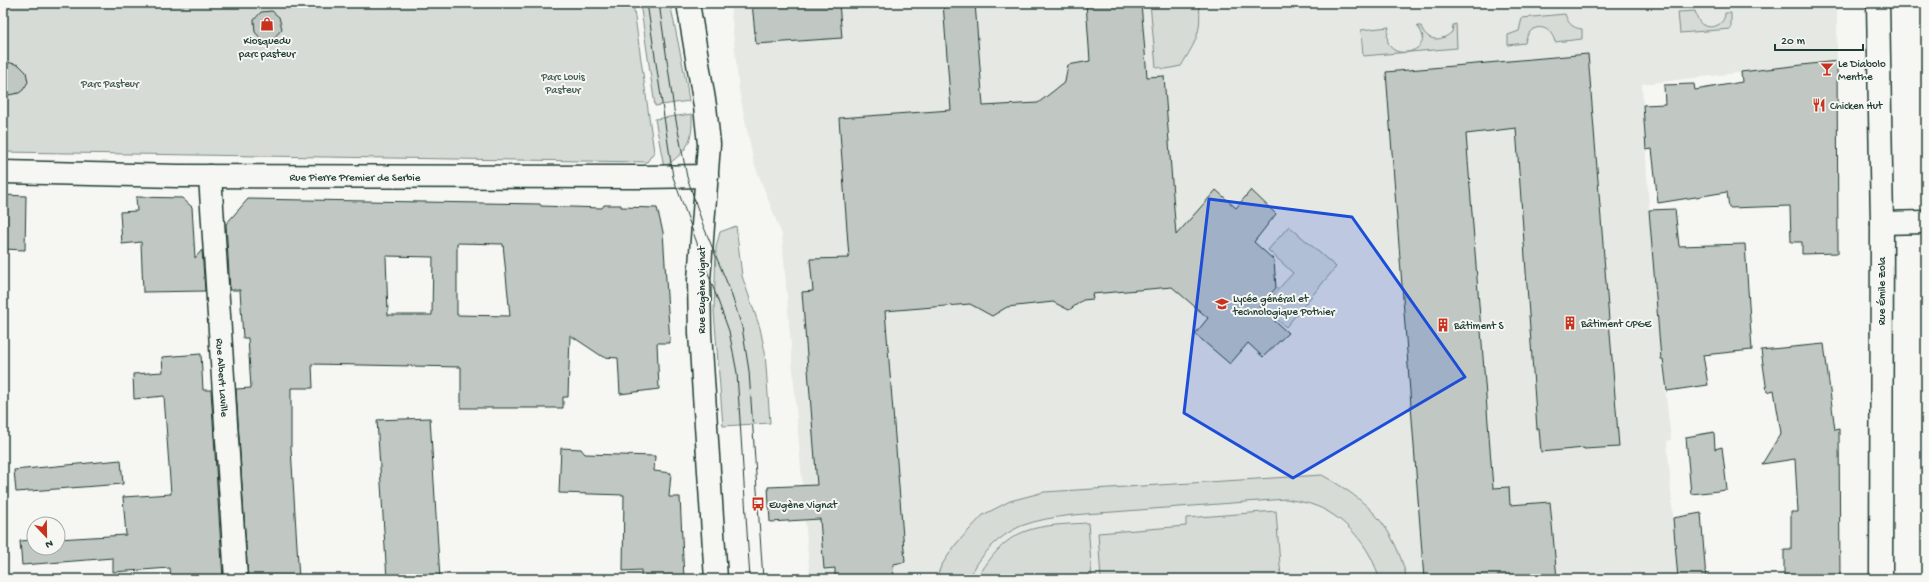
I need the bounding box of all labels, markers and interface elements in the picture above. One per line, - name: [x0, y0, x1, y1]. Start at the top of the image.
- shop icon: Kiosquedu parc pasteur: [259, 16, 275, 32]
- scale bar: [1775, 26, 1863, 52]
- text: 20 m: [1781, 35, 1806, 49]
- place label: Kiosquedu parc pasteur: [238, 36, 296, 61]
- place label: Le Diabolo Menthe: [1838, 59, 1886, 84]
- bar icon: Le Diabolo Menthe: [1819, 61, 1835, 77]
- park label: Parc Louis Pasteur: [540, 72, 586, 97]
- park label: Parc Pasteur: [80, 79, 140, 91]
- restaurant icon: Chicken Hut: [1811, 97, 1827, 113]
- place label: Chicken Hut: [1830, 101, 1884, 113]
- street label: Rue Pierre Premier de Serbie: [289, 172, 421, 185]
- street label: Rue Eugène Vignat: [697, 245, 709, 334]
- street label: Rue Émile Zola: [1876, 256, 1889, 325]
- place label: Lycée général et technologique Pothier: [1232, 294, 1336, 319]
- school or university icon: Lycée général et technologique Pothier: [1214, 296, 1230, 312]
- building icon: Bâtiment CPGE: [1562, 315, 1578, 331]
- building icon: Bâtiment S: [1435, 317, 1451, 333]
- place label: Bâtiment CPGE: [1580, 319, 1652, 331]
- place label: Bâtiment S: [1453, 321, 1504, 333]
- street label: Rue Albert Laville: [212, 338, 230, 418]
- bus stop icon: Eugène Vignat: [750, 496, 766, 512]
- place label: Eugène Vignat: [769, 500, 839, 512]
- north arrow: [26, 516, 66, 556]
- text: N: [43, 537, 55, 550]

